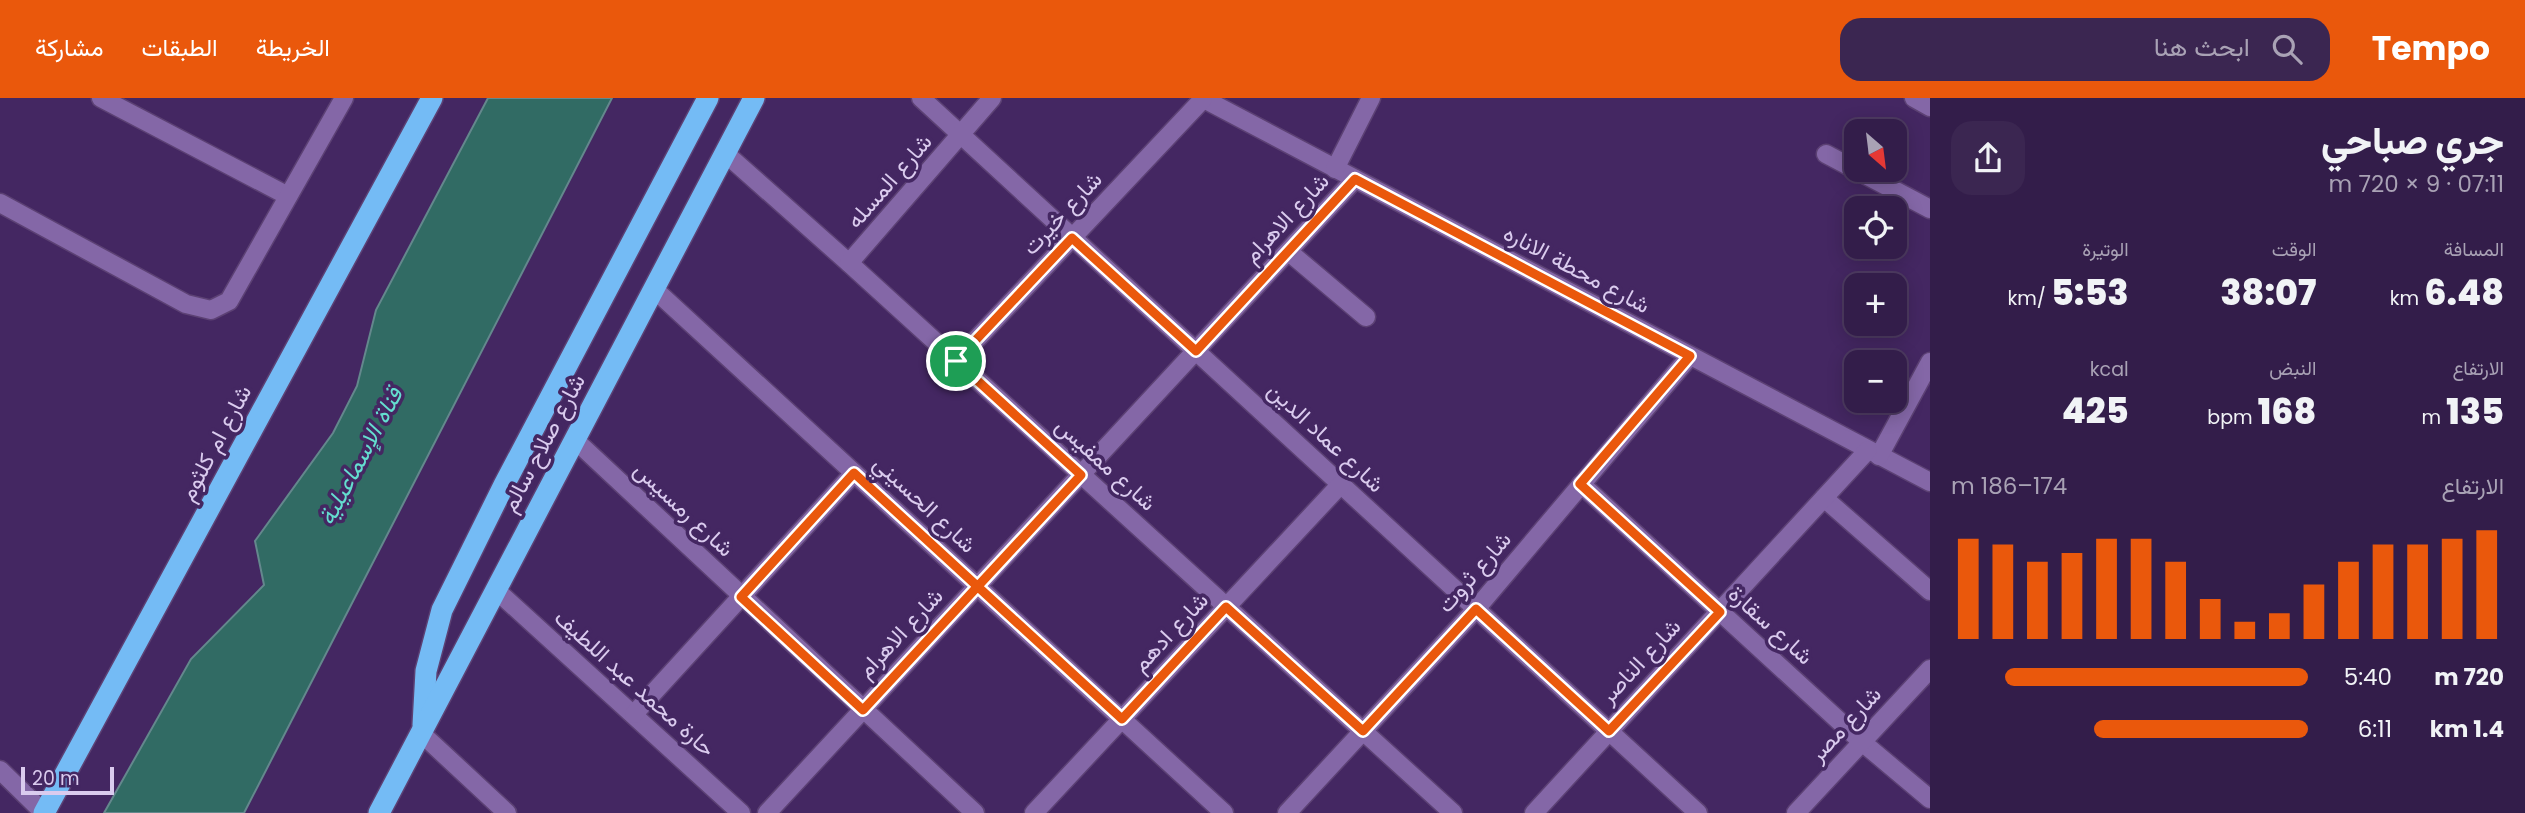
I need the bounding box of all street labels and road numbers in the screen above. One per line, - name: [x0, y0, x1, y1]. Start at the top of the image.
- street label: شارع المسله: [839, 127, 939, 235]
- street label: شارع خيرت: [1015, 164, 1109, 262]
- street label: شارع الاهرام: [1236, 166, 1336, 270]
- street label: شارع محطة الاناره: [1498, 217, 1656, 321]
- street label: شارع صلاح سالم: [493, 368, 593, 518]
- street label: شارع عماد الدين: [1260, 374, 1392, 500]
- street label: شارع ام كلثوم: [171, 379, 259, 507]
- street label: شارع ممفيس: [1048, 410, 1164, 518]
- street label: شارع الحسيني: [864, 448, 984, 562]
- street label: شارع رمسيس: [627, 454, 741, 564]
- street label: شارع ثروت: [1430, 524, 1518, 620]
- street label: شارع سقارة: [1721, 578, 1821, 672]
- street label: شارع الاهرام: [850, 581, 950, 685]
- street label: شارع ادهم: [1124, 585, 1216, 679]
- street label: حارة محمد عبد اللطيف: [547, 602, 723, 764]
- street label: شارع الناصر: [1591, 611, 1688, 711]
- street label: شارع مصر: [1801, 679, 1889, 770]

